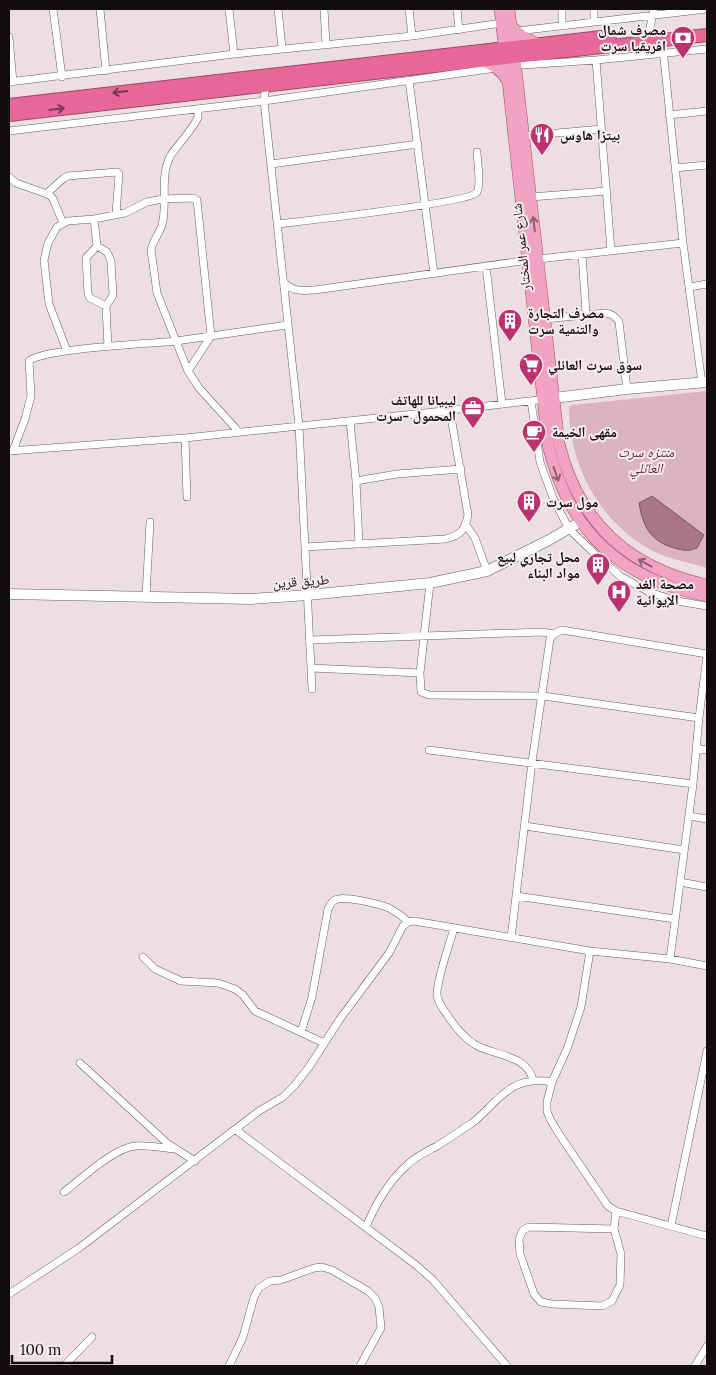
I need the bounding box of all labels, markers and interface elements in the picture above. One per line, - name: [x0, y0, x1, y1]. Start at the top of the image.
- place label: مصرف شمال افريقيا سرت: [598, 21, 666, 55]
- bank icon: مصرف شمال افريقيا سرت: [670, 25, 696, 59]
- one-way arrow: [112, 87, 128, 97]
- one-way arrow: [49, 104, 65, 114]
- restaurant icon: بيتزا هاوس: [529, 122, 555, 156]
- place label: بيتزا هاوس: [560, 126, 620, 144]
- street label: شارع عمر المختار: [507, 202, 536, 293]
- one-way arrow: [529, 217, 539, 233]
- place label: مصرف التجارة والتنمية سرت: [528, 304, 604, 338]
- building icon: مصرف التجارة والتنمية سرت: [497, 308, 523, 342]
- supermarket icon: سوق سرت العائلي: [518, 352, 544, 386]
- place label: سوق سرت العائلي: [548, 356, 642, 376]
- place label: ليبيانا للهاتف المحمول -سرت: [376, 391, 456, 425]
- office icon: ليبيانا للهاتف المحمول -سرت: [460, 395, 486, 429]
- cafe icon: مقهى الخيمة: [521, 419, 547, 453]
- place label: مقهى الخيمة: [552, 423, 617, 441]
- park label: منتزه سرت العائلي: [618, 443, 675, 480]
- one-way arrow: [552, 465, 561, 481]
- building icon: مول سرت: [516, 489, 542, 523]
- place label: مول سرت: [546, 493, 598, 511]
- place label: محل تجاري لبيع مواد البناء: [497, 548, 580, 582]
- building icon: محل تجاري لبيع مواد البناء: [585, 552, 611, 586]
- one-way arrow: [638, 558, 653, 568]
- street label: طريق قرين: [272, 570, 330, 593]
- place label: مصحة الغد الإيوائية: [636, 575, 694, 609]
- hospital icon: مصحة الغد الإيوائية: [606, 579, 632, 613]
- scale bar: [12, 1332, 112, 1364]
- text: 100 m: [20, 1340, 61, 1359]

